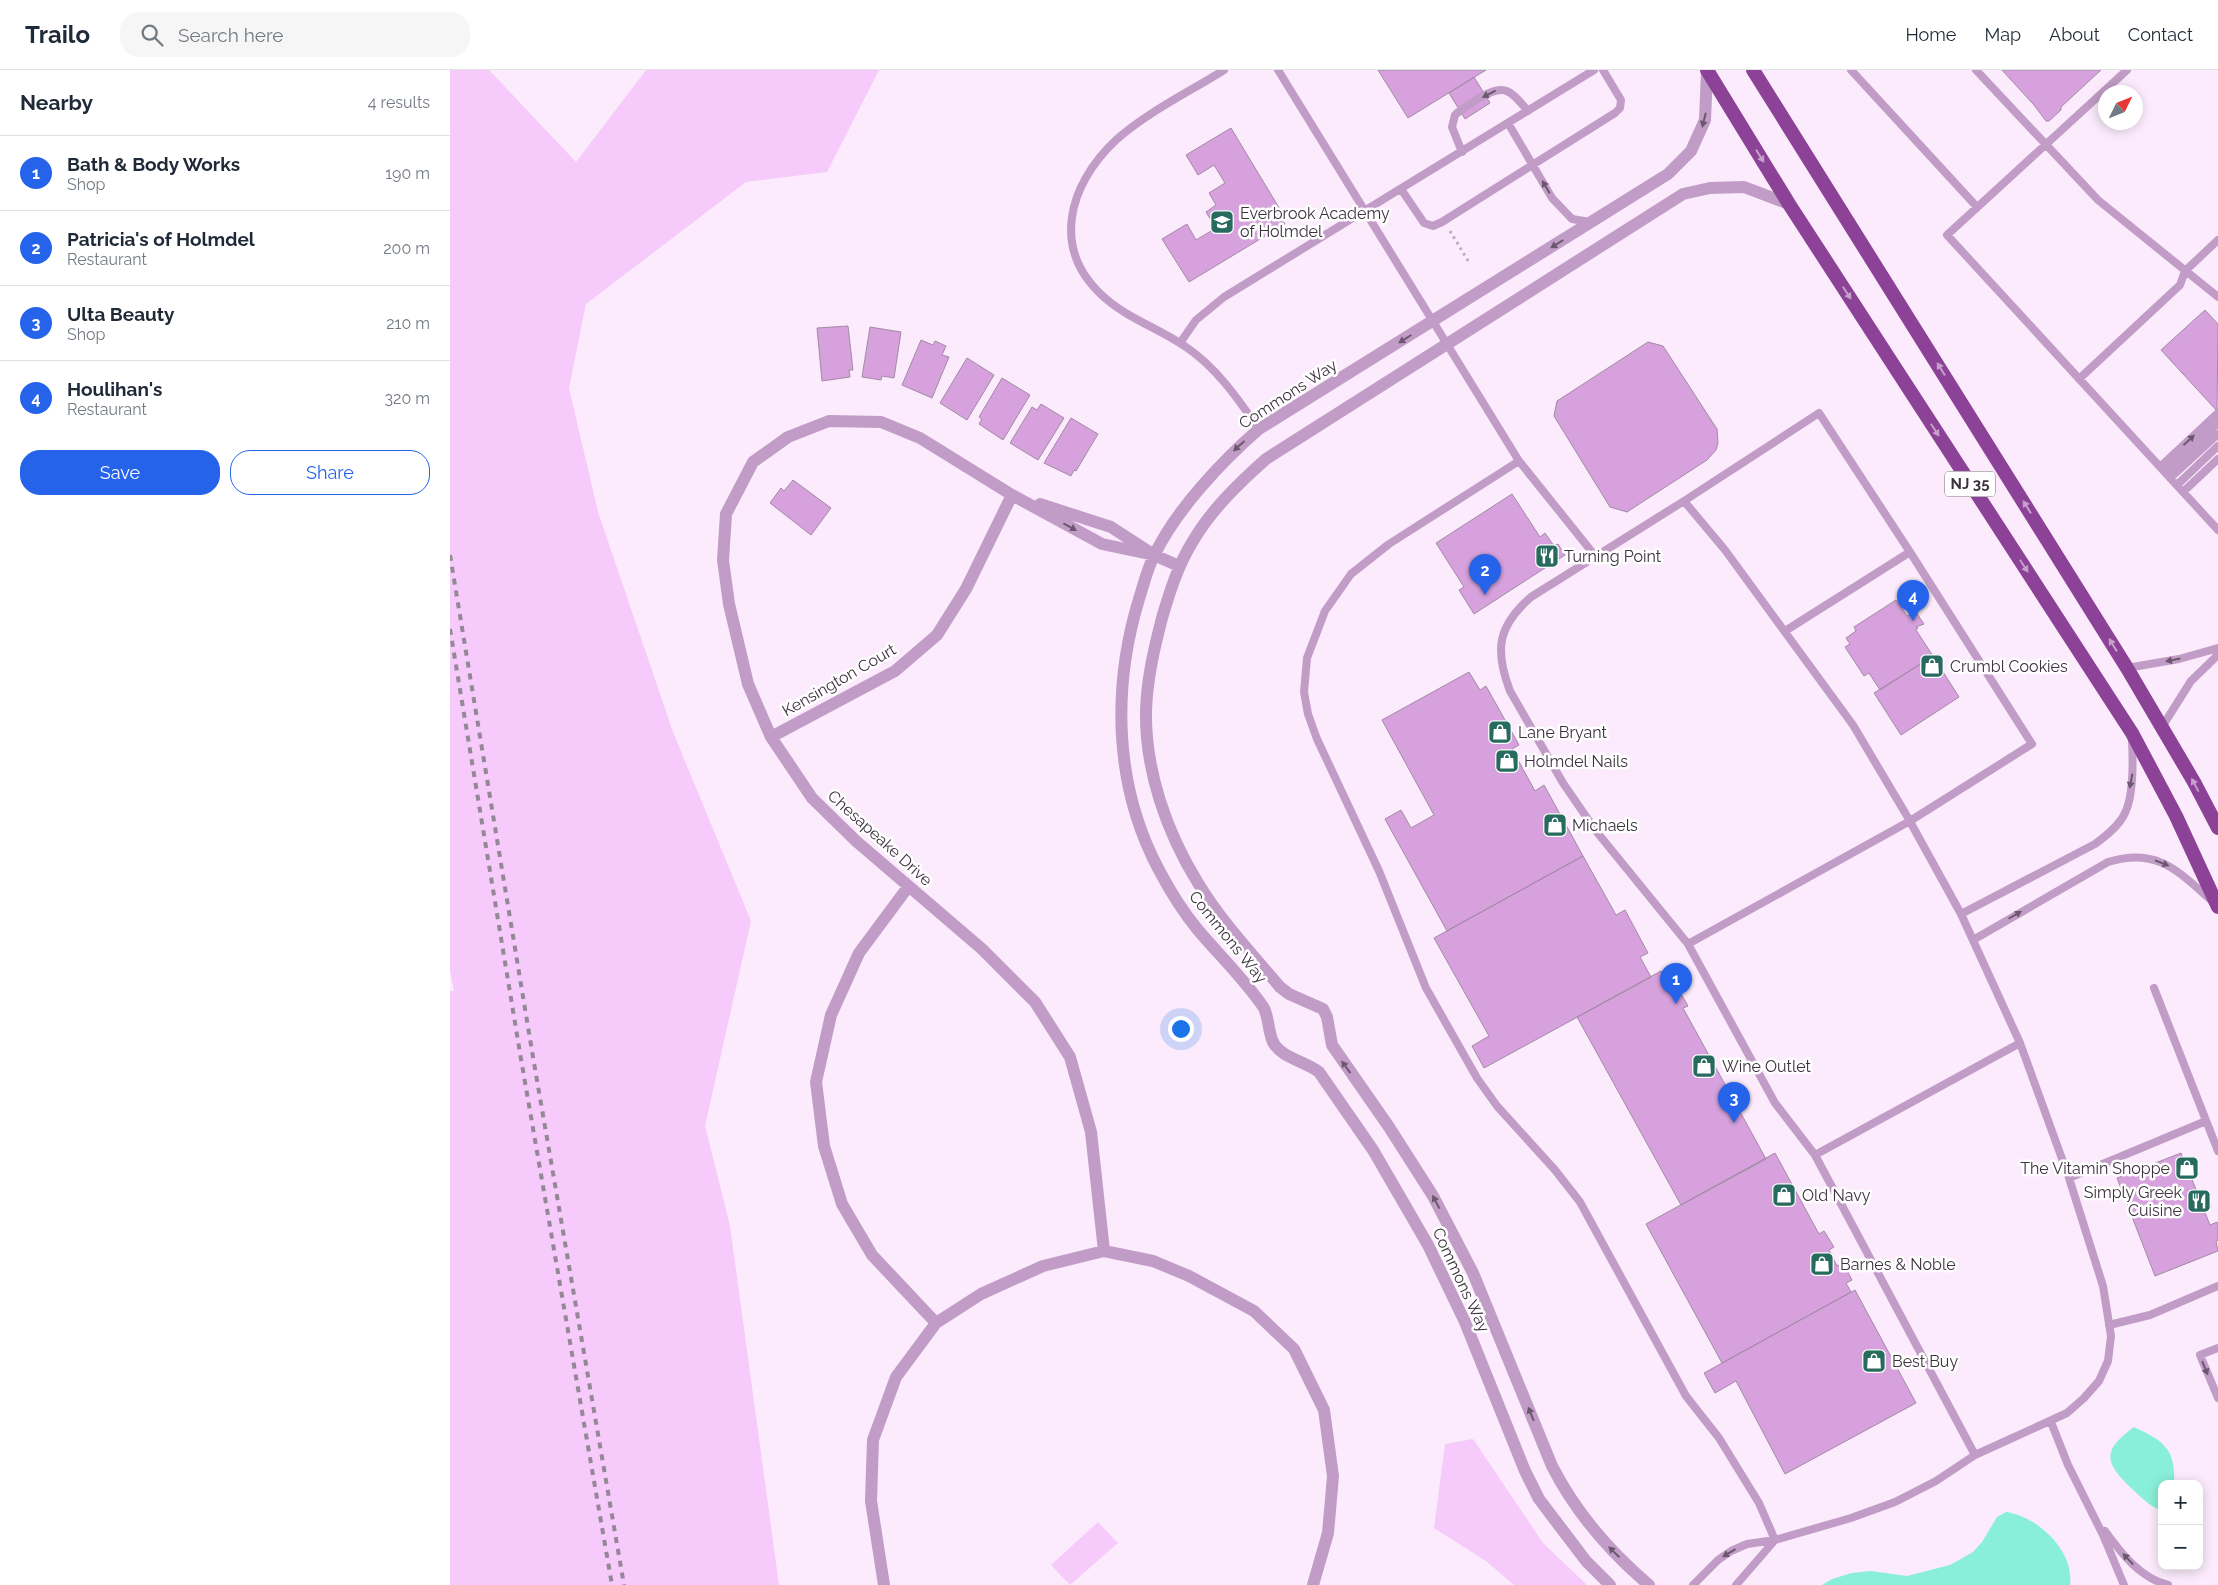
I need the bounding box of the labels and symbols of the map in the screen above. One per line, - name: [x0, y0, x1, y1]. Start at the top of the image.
- north arrow: [2098, 85, 2143, 130]
- one-way arrow: [1482, 90, 1496, 98]
- one-way arrow: [1700, 112, 1708, 127]
- one-way arrow: [1755, 150, 1764, 163]
- one-way arrow: [1541, 181, 1550, 194]
- place label: Everbrook Academy of Holmdel: [1240, 204, 1390, 241]
- school or university icon: Everbrook Academy of Holmdel: [1209, 209, 1235, 235]
- one-way arrow: [1551, 239, 1564, 248]
- one-way arrow: [1842, 287, 1852, 300]
- one-way arrow: [1398, 334, 1411, 344]
- street label: Commons Way: [1235, 355, 1341, 433]
- one-way arrow: [1936, 363, 1945, 376]
- one-way arrow: [1930, 423, 1940, 436]
- one-way arrow: [2182, 434, 2195, 445]
- one-way arrow: [1234, 440, 1246, 452]
- road number: NJ 35: [1945, 472, 1995, 496]
- one-way arrow: [2022, 500, 2031, 514]
- one-way arrow: [1063, 522, 1077, 531]
- restaurant icon: Turning Point: [1534, 543, 1560, 569]
- place label: Turning Point: [1564, 547, 1662, 566]
- pin: 2: [1469, 554, 1501, 595]
- one-way arrow: [2019, 559, 2028, 573]
- pin: 4: [1897, 580, 1929, 621]
- one-way arrow: [2108, 638, 2117, 651]
- street label: Kensington Court: [779, 639, 900, 720]
- shop icon: Crumbl Cookies: [1919, 653, 1945, 679]
- place label: Crumbl Cookies: [1950, 657, 2068, 676]
- one-way arrow: [2165, 657, 2181, 665]
- shop icon: Lane Bryant: [1487, 719, 1513, 745]
- place label: Lane Bryant: [1518, 723, 1608, 742]
- shop icon: Holmdel Nails: [1494, 748, 1520, 774]
- place label: Holmdel Nails: [1524, 752, 1628, 771]
- one-way arrow: [2127, 774, 2135, 790]
- one-way arrow: [2191, 778, 2200, 791]
- street label: Chesapeake Drive: [824, 786, 936, 890]
- shop icon: Michaels: [1542, 812, 1568, 838]
- place label: Michaels: [1572, 816, 1638, 835]
- one-way arrow: [2155, 859, 2170, 867]
- street label: Commons Way: [1185, 887, 1271, 987]
- one-way arrow: [2009, 911, 2022, 920]
- pin: 1: [1660, 963, 1692, 1004]
- your location: [1168, 1016, 1194, 1042]
- shop icon: Wine Outlet: [1691, 1053, 1717, 1079]
- place label: Wine Outlet: [1722, 1057, 1812, 1076]
- one-way arrow: [1341, 1060, 1351, 1074]
- pin: 3: [1718, 1082, 1750, 1123]
- shop icon: The Vitamin Shoppe: [2174, 1155, 2200, 1181]
- place label: The Vitamin Shoppe: [2020, 1159, 2170, 1178]
- shop icon: Old Navy: [1771, 1182, 1797, 1208]
- place label: Simply Greek Cuisine: [2084, 1183, 2183, 1220]
- place label: Old Navy: [1802, 1186, 1871, 1205]
- restaurant icon: Simply Greek Cuisine: [2186, 1188, 2212, 1214]
- one-way arrow: [1432, 1195, 1440, 1209]
- street label: Commons Way: [1429, 1225, 1494, 1336]
- shop icon: Barnes & Noble: [1809, 1251, 1835, 1277]
- place label: Barnes & Noble: [1840, 1255, 1956, 1274]
- shop icon: Best Buy: [1861, 1348, 1887, 1374]
- place label: Best Buy: [1892, 1352, 1958, 1371]
- one-way arrow: [2202, 1361, 2210, 1375]
- one-way arrow: [1527, 1406, 1535, 1421]
- one-way arrow: [1608, 1546, 1620, 1558]
- one-way arrow: [1723, 1548, 1736, 1557]
- one-way arrow: [2122, 1553, 2134, 1565]

